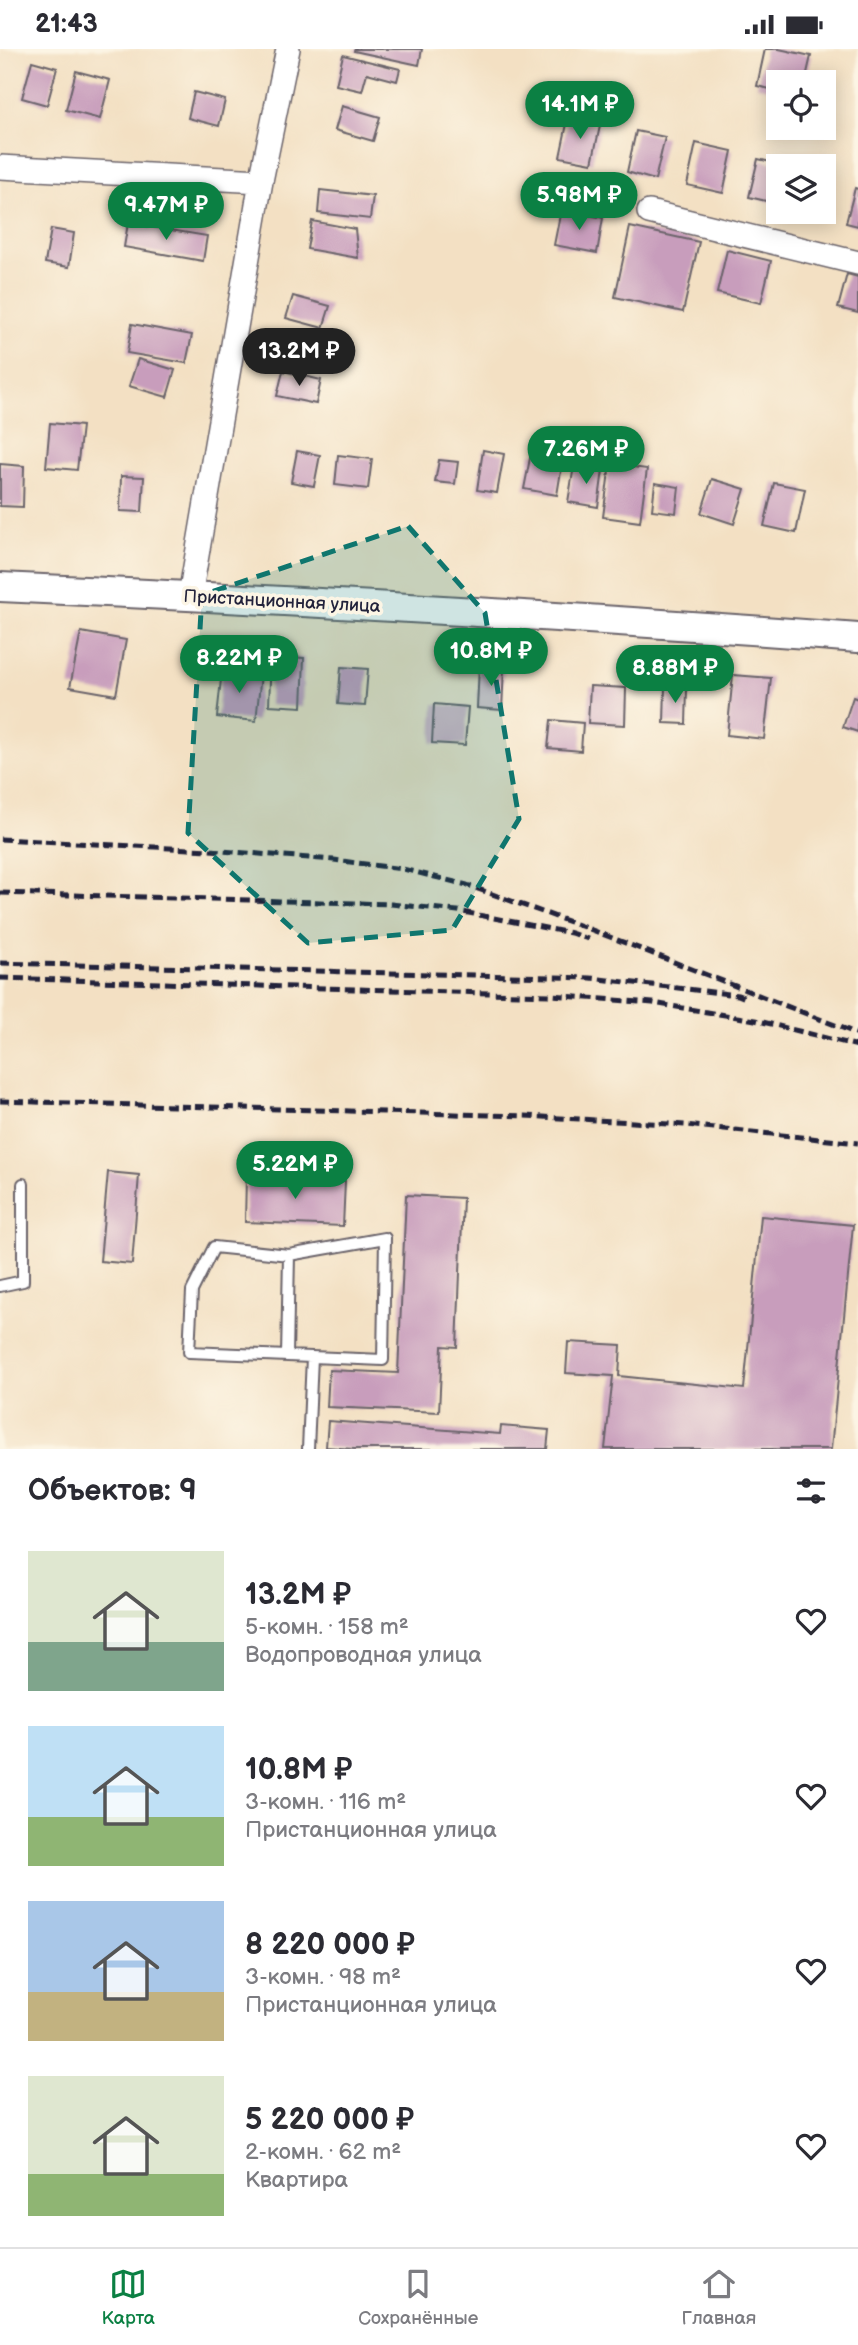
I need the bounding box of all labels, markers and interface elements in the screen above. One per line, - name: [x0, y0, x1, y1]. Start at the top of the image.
- text: 21:43: [35, 9, 98, 40]
- map controls: [766, 70, 836, 224]
- button: locate: [766, 70, 836, 140]
- pin: 14.1M ₽: [515, 81, 645, 141]
- text: 14.1M ₽: [541, 90, 619, 118]
- button: layers: [766, 154, 836, 224]
- pin: 5.98M ₽: [514, 173, 644, 232]
- text: 5.98M ₽: [536, 181, 622, 209]
- pin: 9.47M ₽: [101, 183, 231, 242]
- text: 9.47M ₽: [124, 191, 208, 219]
- pin: 13.2M ₽: [234, 329, 364, 388]
- text: 13.2M ₽: [258, 337, 340, 365]
- pin: 7.26M ₽: [521, 427, 651, 486]
- text: 7.26M ₽: [544, 435, 628, 463]
- street label: Пристанционная улица: [183, 586, 381, 617]
- pin: 10.8M ₽: [426, 629, 556, 688]
- pin: 8.22M ₽: [174, 635, 304, 695]
- text: 10.8M ₽: [450, 637, 532, 665]
- text: 8.22M ₽: [196, 644, 282, 672]
- pin: 8.88M ₽: [610, 645, 740, 705]
- text: 8.88M ₽: [632, 654, 718, 682]
- pin: 5.22M ₽: [230, 1141, 360, 1201]
- text: 5.22M ₽: [252, 1150, 338, 1178]
- icon: filters: [792, 1472, 830, 1510]
- text: Объектов: 9: [28, 1473, 197, 1509]
- text: 13.2M ₽: [245, 1577, 351, 1613]
- icon: home: [84, 1579, 168, 1663]
- icon: heart: [792, 1602, 830, 1640]
- text: 5-комн. · 158 m²: [245, 1613, 409, 1641]
- text: Водопроводная улица: [245, 1641, 482, 1669]
- text: 10.8M ₽: [245, 1752, 352, 1788]
- icon: home: [84, 1754, 168, 1838]
- icon: heart: [792, 1777, 830, 1815]
- text: 3-комн. · 116 m²: [245, 1788, 406, 1816]
- text: Пристанционная улица: [245, 1816, 497, 1844]
- text: 8 220 000 ₽: [245, 1927, 415, 1963]
- icon: home: [84, 1929, 168, 2013]
- icon: heart: [792, 1952, 830, 1990]
- text: 3-комн. · 98 m²: [245, 1963, 401, 1991]
- text: Пристанционная улица: [245, 1991, 497, 2019]
- text: 5 220 000 ₽: [245, 2102, 414, 2138]
- icon: home: [84, 2104, 168, 2188]
- icon: heart: [792, 2127, 830, 2165]
- text: 2-комн. · 62 m²: [245, 2138, 401, 2166]
- text: Квартира: [245, 2166, 348, 2194]
- tab: Карта: [102, 2265, 155, 2330]
- tab: Сохранённые: [358, 2265, 478, 2330]
- tab: Главная: [681, 2265, 756, 2330]

